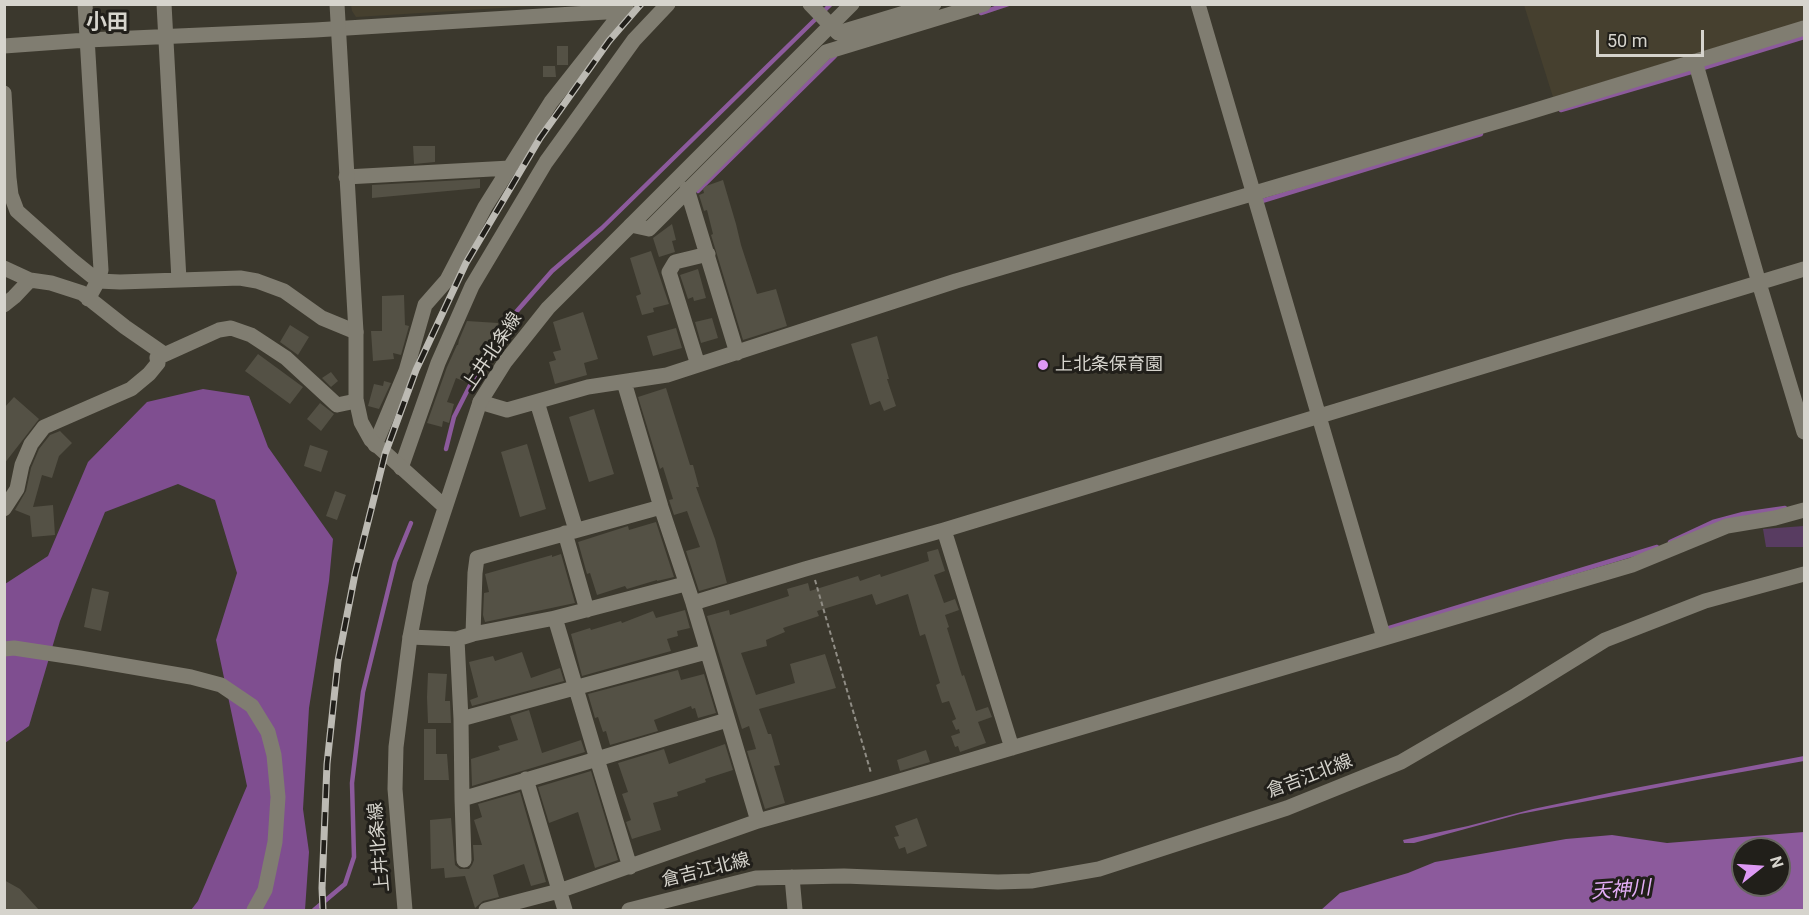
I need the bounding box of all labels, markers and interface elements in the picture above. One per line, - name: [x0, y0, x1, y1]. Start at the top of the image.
- district label: 小田: [86, 11, 128, 37]
- scale bar: [1599, 18, 1707, 56]
- text: 50 m: [1607, 30, 1647, 51]
- street label: 上井北条線: [459, 309, 527, 395]
- place label: 上北条保育園: [1055, 354, 1163, 376]
- marker: 上北条保育園: [1036, 358, 1050, 372]
- street label: 倉吉江北線: [1264, 751, 1356, 803]
- street label: 上井北条線: [365, 801, 395, 893]
- north arrow: [1731, 837, 1791, 897]
- street label: 倉吉江北線: [660, 850, 752, 892]
- text: N: [1766, 854, 1788, 870]
- water label: 天神川: [1590, 877, 1652, 905]

